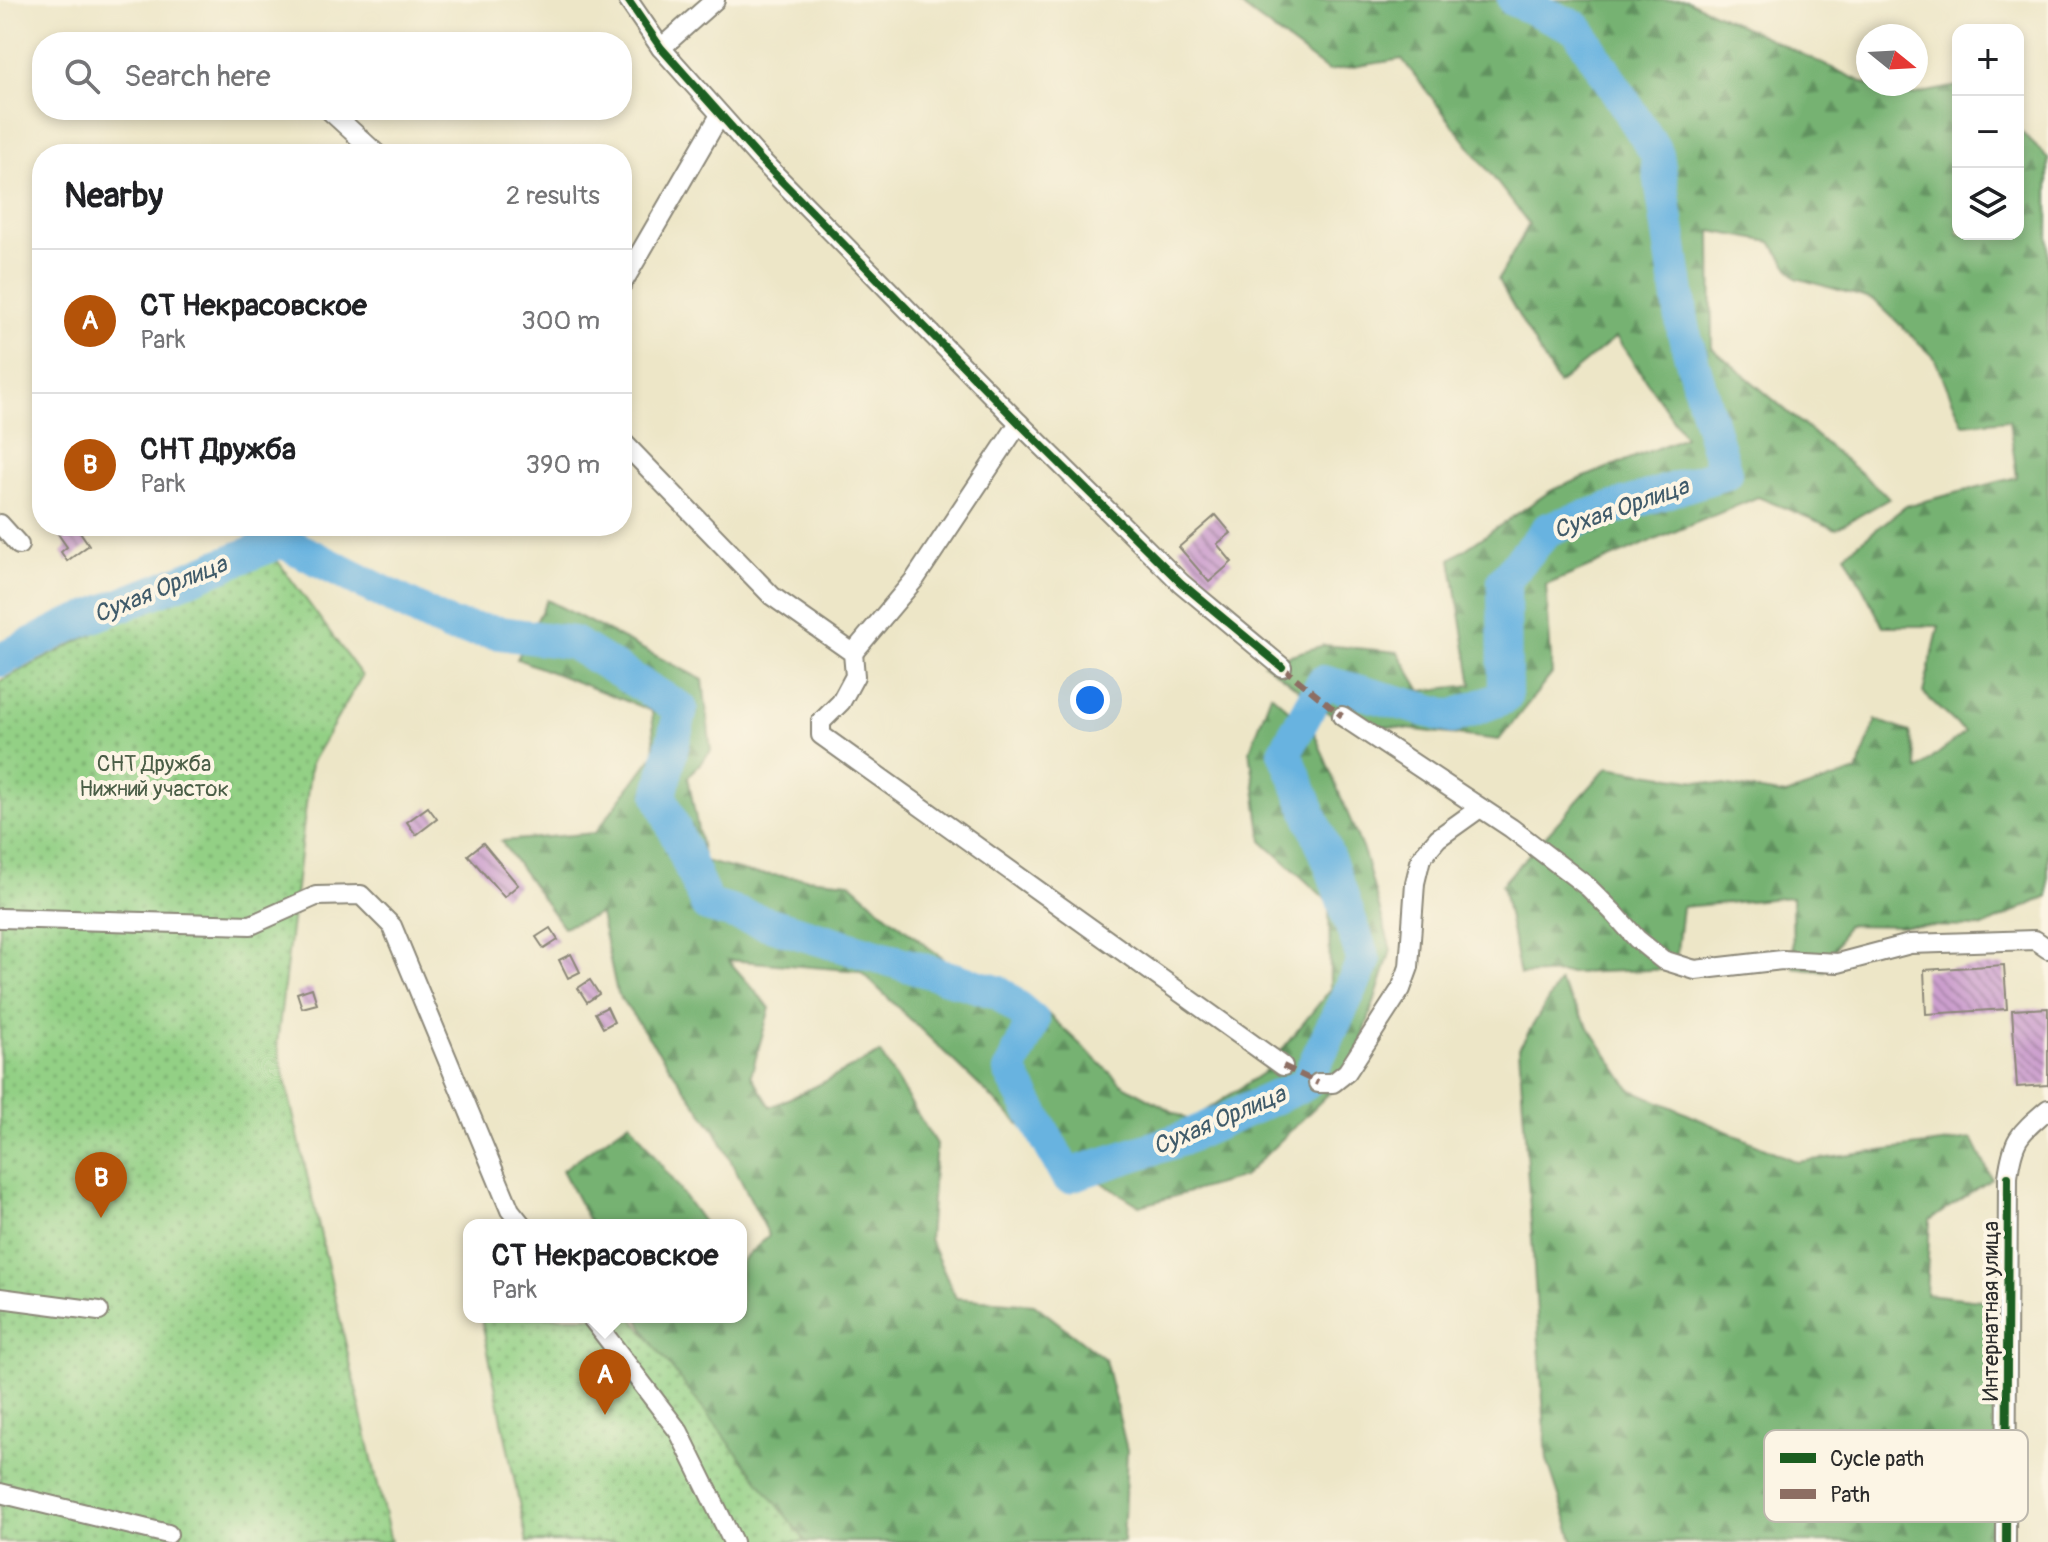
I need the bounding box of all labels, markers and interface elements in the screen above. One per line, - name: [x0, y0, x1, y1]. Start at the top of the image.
- north arrow: [1856, 24, 1928, 96]
- map controls: [1952, 24, 2024, 240]
- button: +: [1952, 24, 2024, 96]
- search box: [32, 32, 632, 120]
- icon: search: [60, 54, 104, 98]
- text: Search here: [124, 58, 271, 95]
- button: −: [1952, 96, 2024, 168]
- button: layers: [1952, 168, 2024, 240]
- text: Nearby: [64, 175, 163, 218]
- text: 2 results: [506, 180, 600, 212]
- text: СТ Некрасовское: [140, 287, 367, 324]
- text: A: [82, 305, 98, 337]
- text: 300 m: [521, 305, 600, 337]
- text: Park: [140, 324, 186, 356]
- text: СНТ Дружба: [140, 431, 296, 468]
- text: B: [83, 449, 97, 481]
- text: 390 m: [526, 449, 600, 481]
- text: Park: [140, 468, 186, 500]
- water label: Сухая Орлица: [1550, 471, 1694, 545]
- water label: Сухая Орлица: [89, 549, 233, 629]
- your location: [1070, 680, 1110, 720]
- park label: СНТ Дружба Нижний участок: [79, 750, 229, 803]
- water label: Сухая Орлица: [1149, 1079, 1291, 1161]
- pin: B: [75, 1152, 127, 1218]
- popup: [463, 1219, 747, 1323]
- street label: Интернатная улица: [1977, 1221, 2005, 1401]
- text: СТ Некрасовское: [492, 1237, 718, 1274]
- text: Park: [492, 1274, 537, 1306]
- pin: A: [579, 1349, 631, 1415]
- legend: [1764, 1430, 2028, 1522]
- text: Cycle path: [1830, 1445, 1924, 1473]
- text: Path: [1830, 1481, 1870, 1509]

